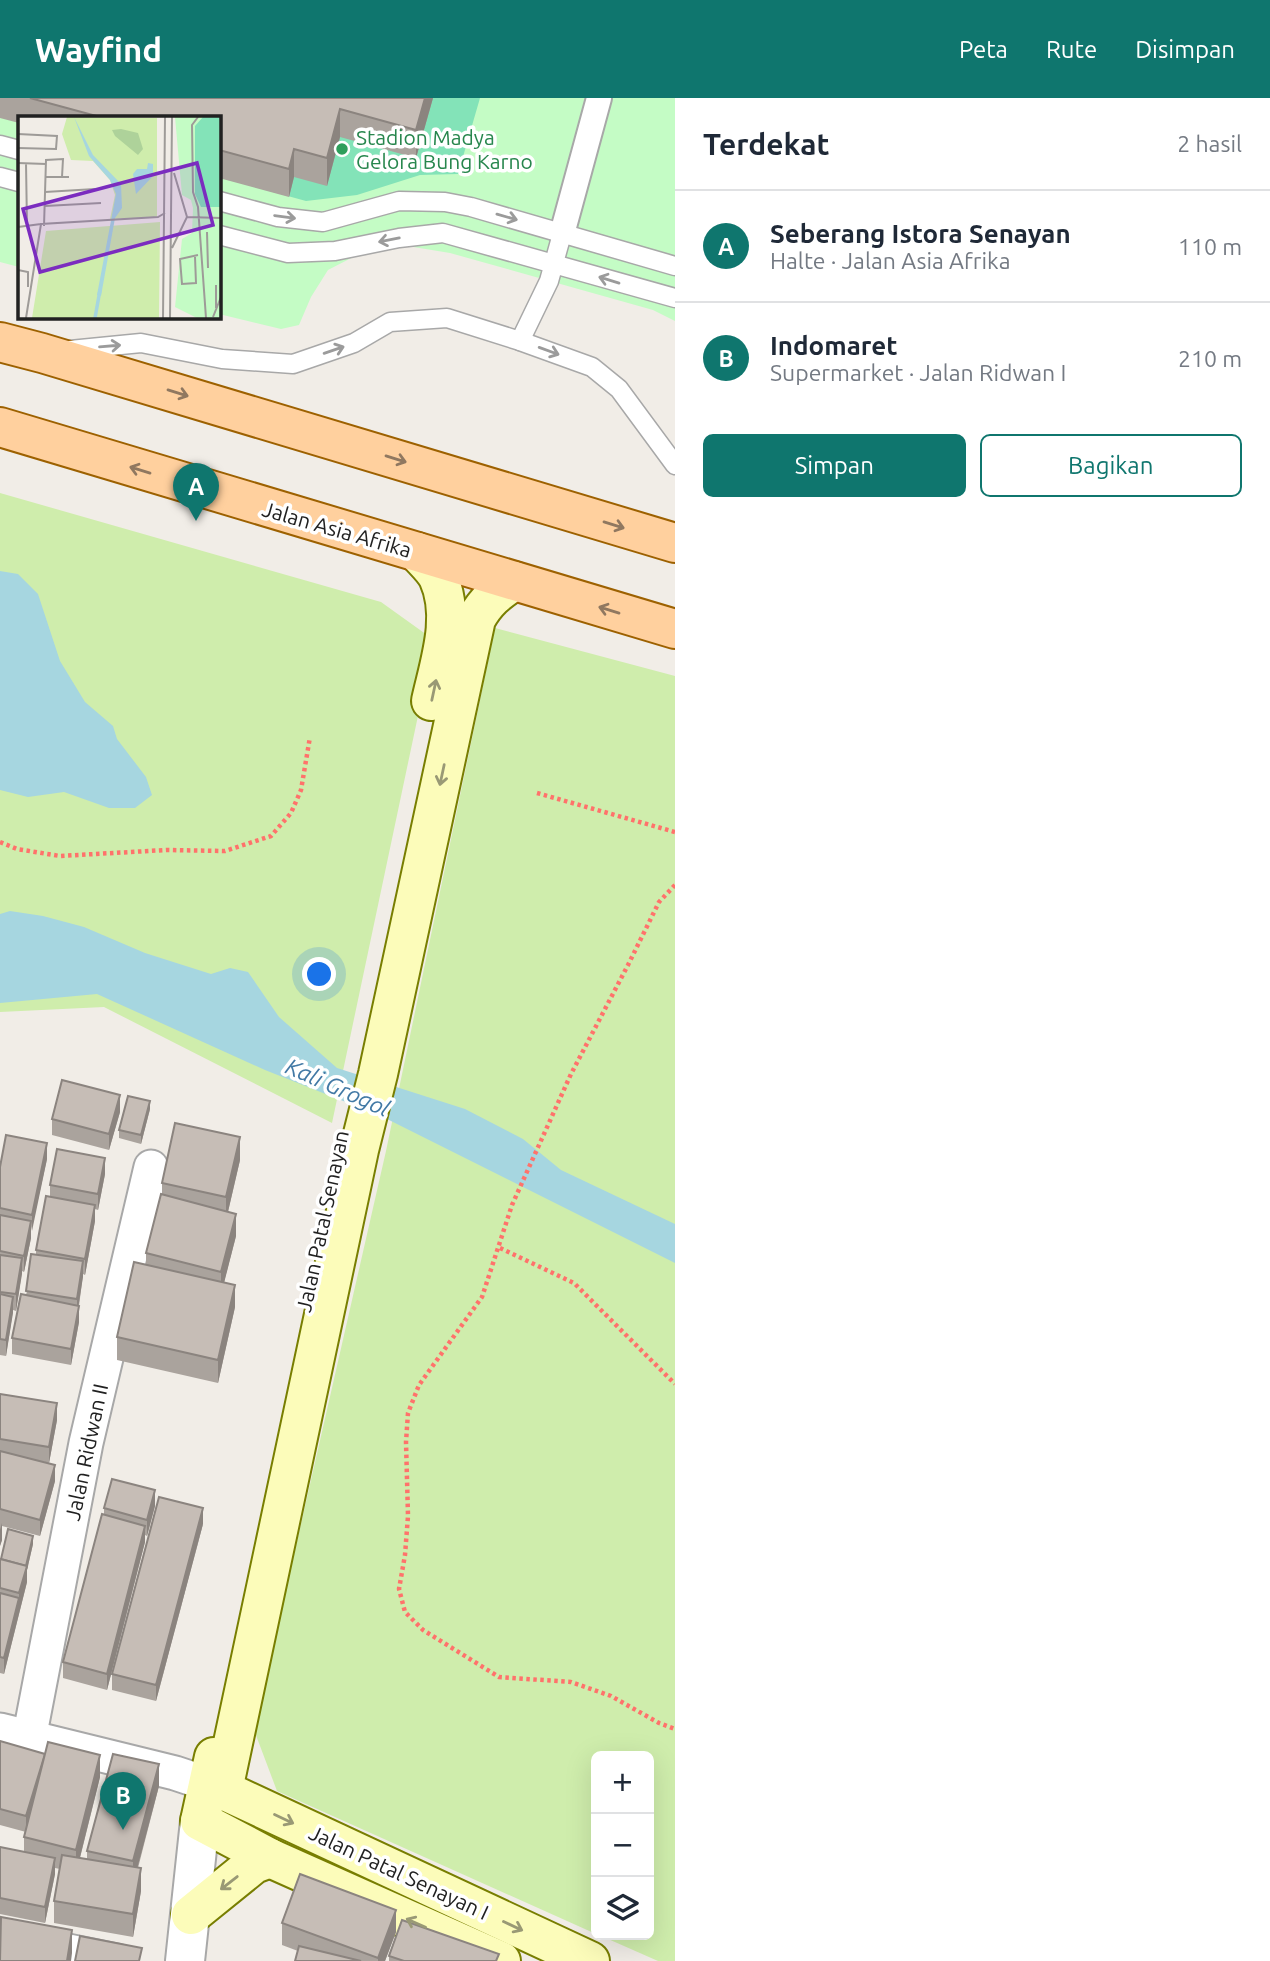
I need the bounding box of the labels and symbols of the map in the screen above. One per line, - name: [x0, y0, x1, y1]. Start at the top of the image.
- inset map: [18, 116, 220, 318]
- place label: Stadion Madya Gelora Bung Karno: [356, 125, 533, 173]
- marker: Stadion Madya Gelora Bung Karno: [334, 141, 350, 157]
- one-way arrow: [273, 211, 296, 224]
- one-way arrow: [496, 212, 518, 225]
- one-way arrow: [378, 234, 401, 248]
- one-way arrow: [599, 272, 621, 285]
- one-way arrow: [98, 339, 121, 352]
- one-way arrow: [322, 343, 344, 355]
- one-way arrow: [537, 346, 559, 358]
- one-way arrow: [167, 388, 189, 401]
- one-way arrow: [385, 453, 407, 466]
- one-way arrow: [129, 463, 151, 476]
- pin: A: [173, 463, 219, 521]
- street label: Jalan Asia Afrika: [260, 496, 414, 562]
- one-way arrow: [603, 519, 625, 532]
- one-way arrow: [599, 602, 621, 615]
- one-way arrow: [427, 679, 441, 702]
- one-way arrow: [435, 763, 449, 786]
- your location: [302, 957, 336, 991]
- water label: Kali Grogol: [282, 1053, 394, 1121]
- street label: Jalan Patal Senayan: [291, 1128, 353, 1314]
- street label: Jalan Ridwan II: [60, 1381, 112, 1523]
- pin: B: [100, 1772, 146, 1830]
- one-way arrow: [273, 1813, 295, 1826]
- street label: Jalan Patal Senayan I: [305, 1820, 493, 1924]
- one-way arrow: [220, 1876, 238, 1891]
- one-way arrow: [406, 1916, 428, 1929]
- one-way arrow: [502, 1919, 523, 1933]

